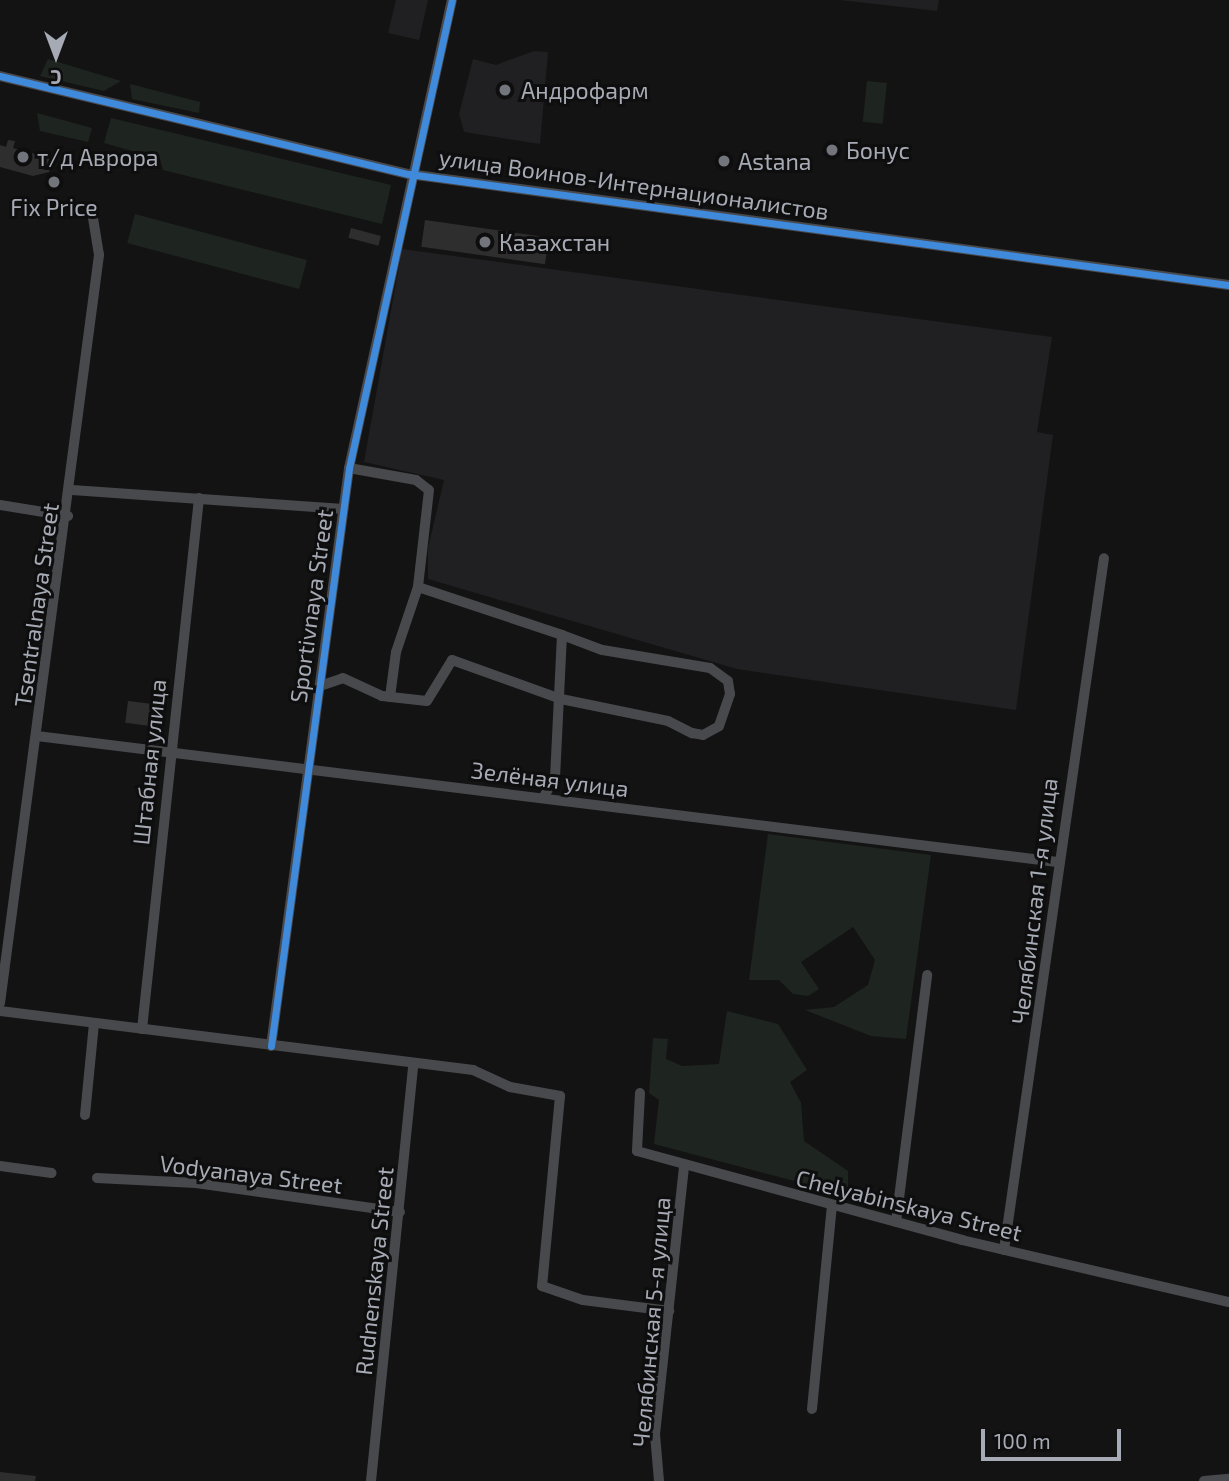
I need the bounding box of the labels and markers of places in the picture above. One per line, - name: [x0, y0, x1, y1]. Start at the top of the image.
- place label: Андрофарм: [521, 76, 649, 104]
- marker: Андрофарм: [495, 80, 515, 100]
- place label: Бонус: [846, 136, 910, 164]
- marker: Бонус: [824, 142, 840, 158]
- place label: т/д Аврора: [37, 143, 158, 171]
- place label: Astana: [738, 147, 811, 175]
- marker: т/д Аврора: [15, 149, 31, 165]
- marker: Astana: [716, 153, 732, 169]
- marker: Fix Price: [46, 174, 62, 190]
- place label: Fix Price: [10, 193, 98, 221]
- place label: Казахстан: [499, 228, 610, 256]
- marker: Казахстан: [477, 234, 493, 250]

